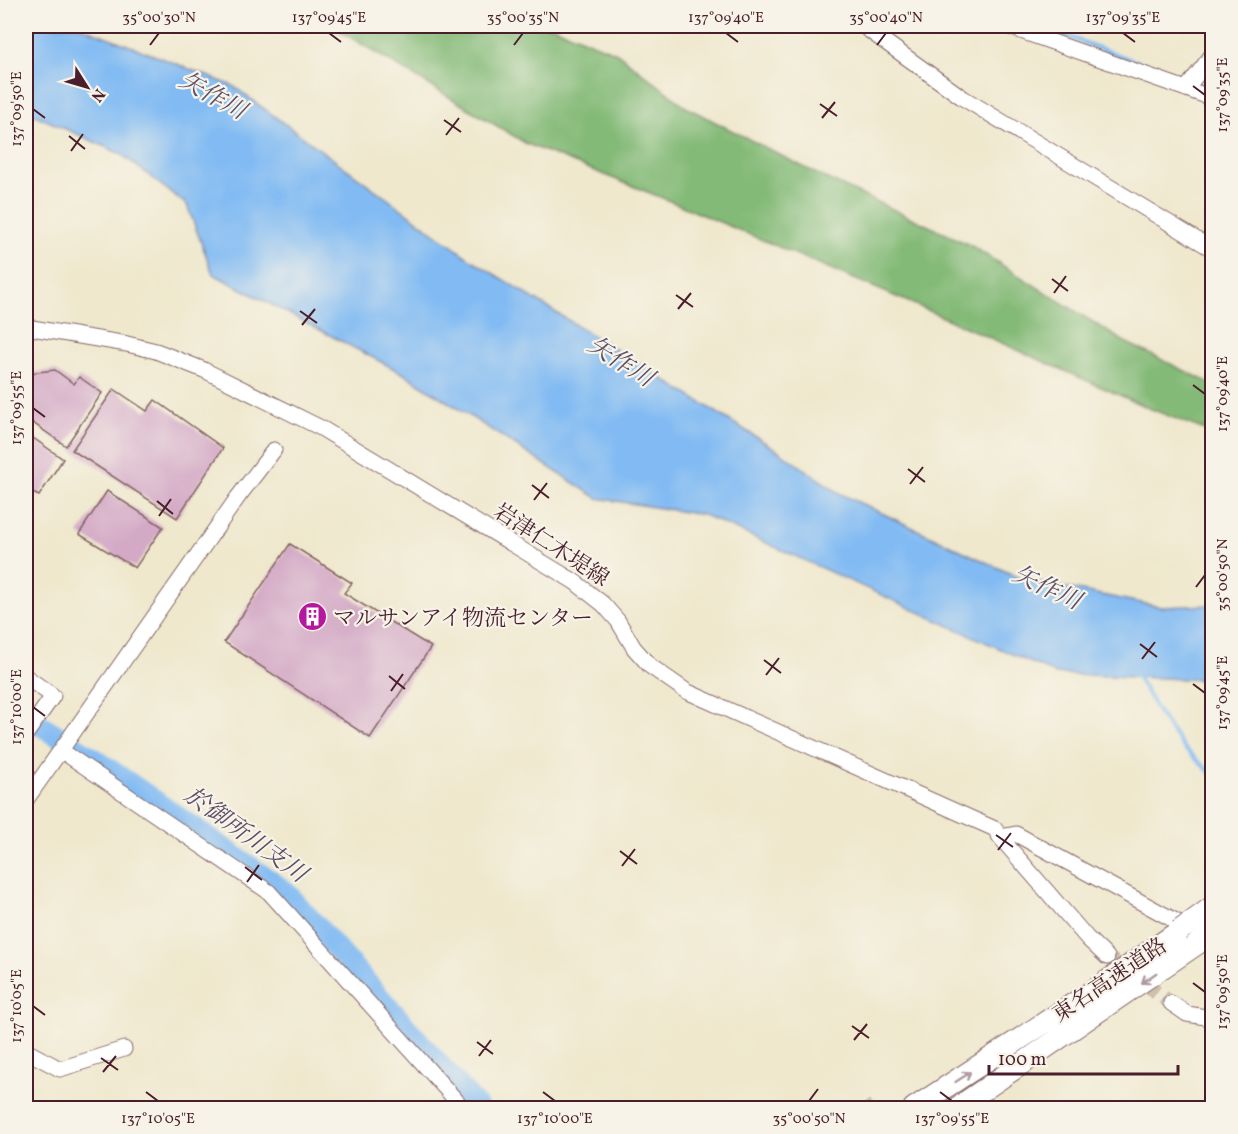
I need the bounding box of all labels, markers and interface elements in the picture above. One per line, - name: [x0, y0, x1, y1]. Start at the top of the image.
- text: 35°00'30"N: [122, 8, 196, 29]
- text: 137°09'45"E: [292, 8, 366, 29]
- text: 35°00'35"N: [487, 8, 559, 29]
- text: 137°09'40"E: [688, 8, 764, 29]
- text: 35°00'40"N: [849, 8, 923, 29]
- text: 137°09'35"E: [1086, 8, 1160, 29]
- north arrow: [57, 57, 117, 117]
- text: 137°09'35"E: [1213, 58, 1234, 132]
- water label: 矢作川: [172, 64, 254, 131]
- text: 137°09'50"E: [7, 71, 28, 147]
- text: N: [85, 84, 110, 106]
- water label: 矢作川: [580, 329, 662, 398]
- text: 137°09'40"E: [1213, 356, 1234, 432]
- text: 137°09'55"E: [7, 371, 28, 445]
- street label: 岩津仁木堤線: [487, 497, 614, 595]
- text: 35°00'50"N: [1213, 538, 1234, 612]
- water label: 矢作川: [1006, 558, 1089, 621]
- building icon: マルサンアイ物流センター: [296, 601, 328, 633]
- place label: マルサンアイ物流センター: [333, 604, 593, 635]
- text: 137°09'45"E: [1213, 656, 1234, 730]
- text: 137°10'00"E: [7, 669, 28, 745]
- water label: 於御所川支川: [177, 780, 315, 893]
- street label: 東名高速道路: [1047, 931, 1174, 1031]
- text: 137°09'50"E: [1213, 954, 1234, 1030]
- text: 137°10'05"E: [7, 969, 28, 1043]
- one-way arrow: [1142, 972, 1158, 984]
- scale bar: [989, 1038, 1178, 1076]
- text: 100 m: [998, 1048, 1047, 1073]
- one-way arrow: [955, 1070, 972, 1083]
- text: 137°10'05"E: [121, 1109, 195, 1130]
- text: 137°10'00"E: [517, 1109, 593, 1130]
- text: 35°00'50"N: [772, 1109, 846, 1130]
- text: 137°09'55"E: [915, 1109, 989, 1130]

